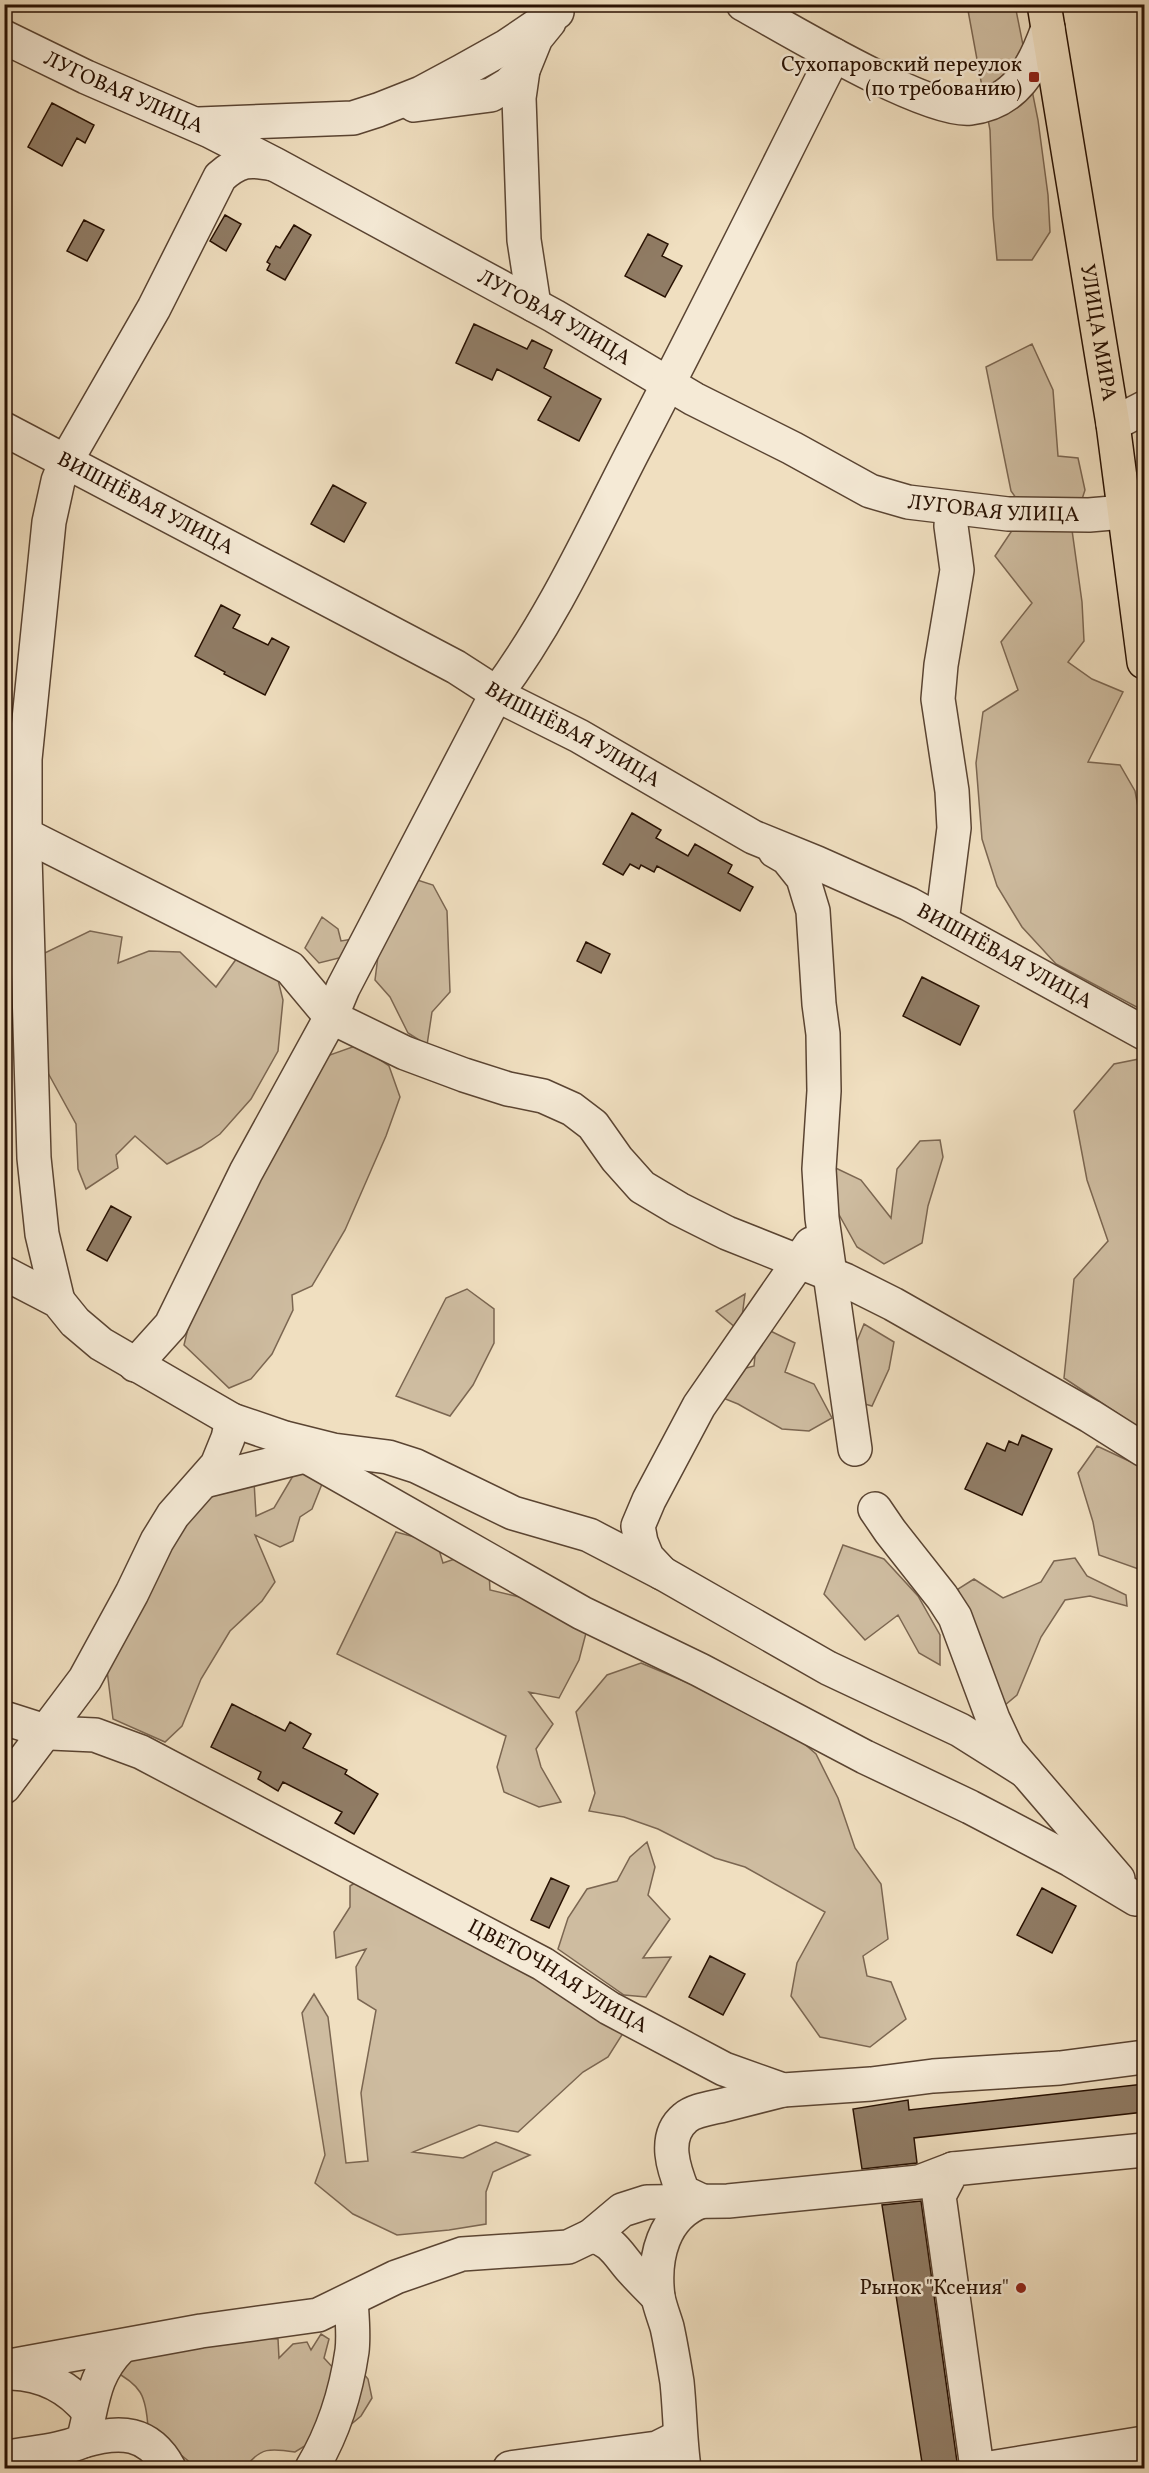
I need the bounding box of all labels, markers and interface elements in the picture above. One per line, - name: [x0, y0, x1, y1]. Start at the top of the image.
- street label: ЛУГОВАЯ УЛИЦА: [39, 44, 208, 141]
- place label: Сухопаровский переулок (по требованию): [781, 51, 1022, 104]
- marker: Сухопаровский переулок (по требованию): [1027, 70, 1041, 84]
- street label: УЛИЦА МИРА: [1072, 262, 1124, 403]
- street label: ЛУГОВАЯ УЛИЦА: [472, 263, 637, 373]
- street label: ВИШНЁВАЯ УЛИЦА: [52, 445, 239, 562]
- street label: ЛУГОВАЯ УЛИЦА: [906, 488, 1080, 529]
- street label: ВИШНЁВАЯ УЛИЦА: [479, 675, 666, 795]
- street label: ВИШНЁВАЯ УЛИЦА: [911, 896, 1098, 1016]
- street label: ЦВЕТОЧНАЯ УЛИЦА: [463, 1912, 653, 2041]
- place label: Рынок "Ксения": [859, 2274, 1009, 2303]
- marker: Рынок "Ксения": [1014, 2281, 1028, 2295]

